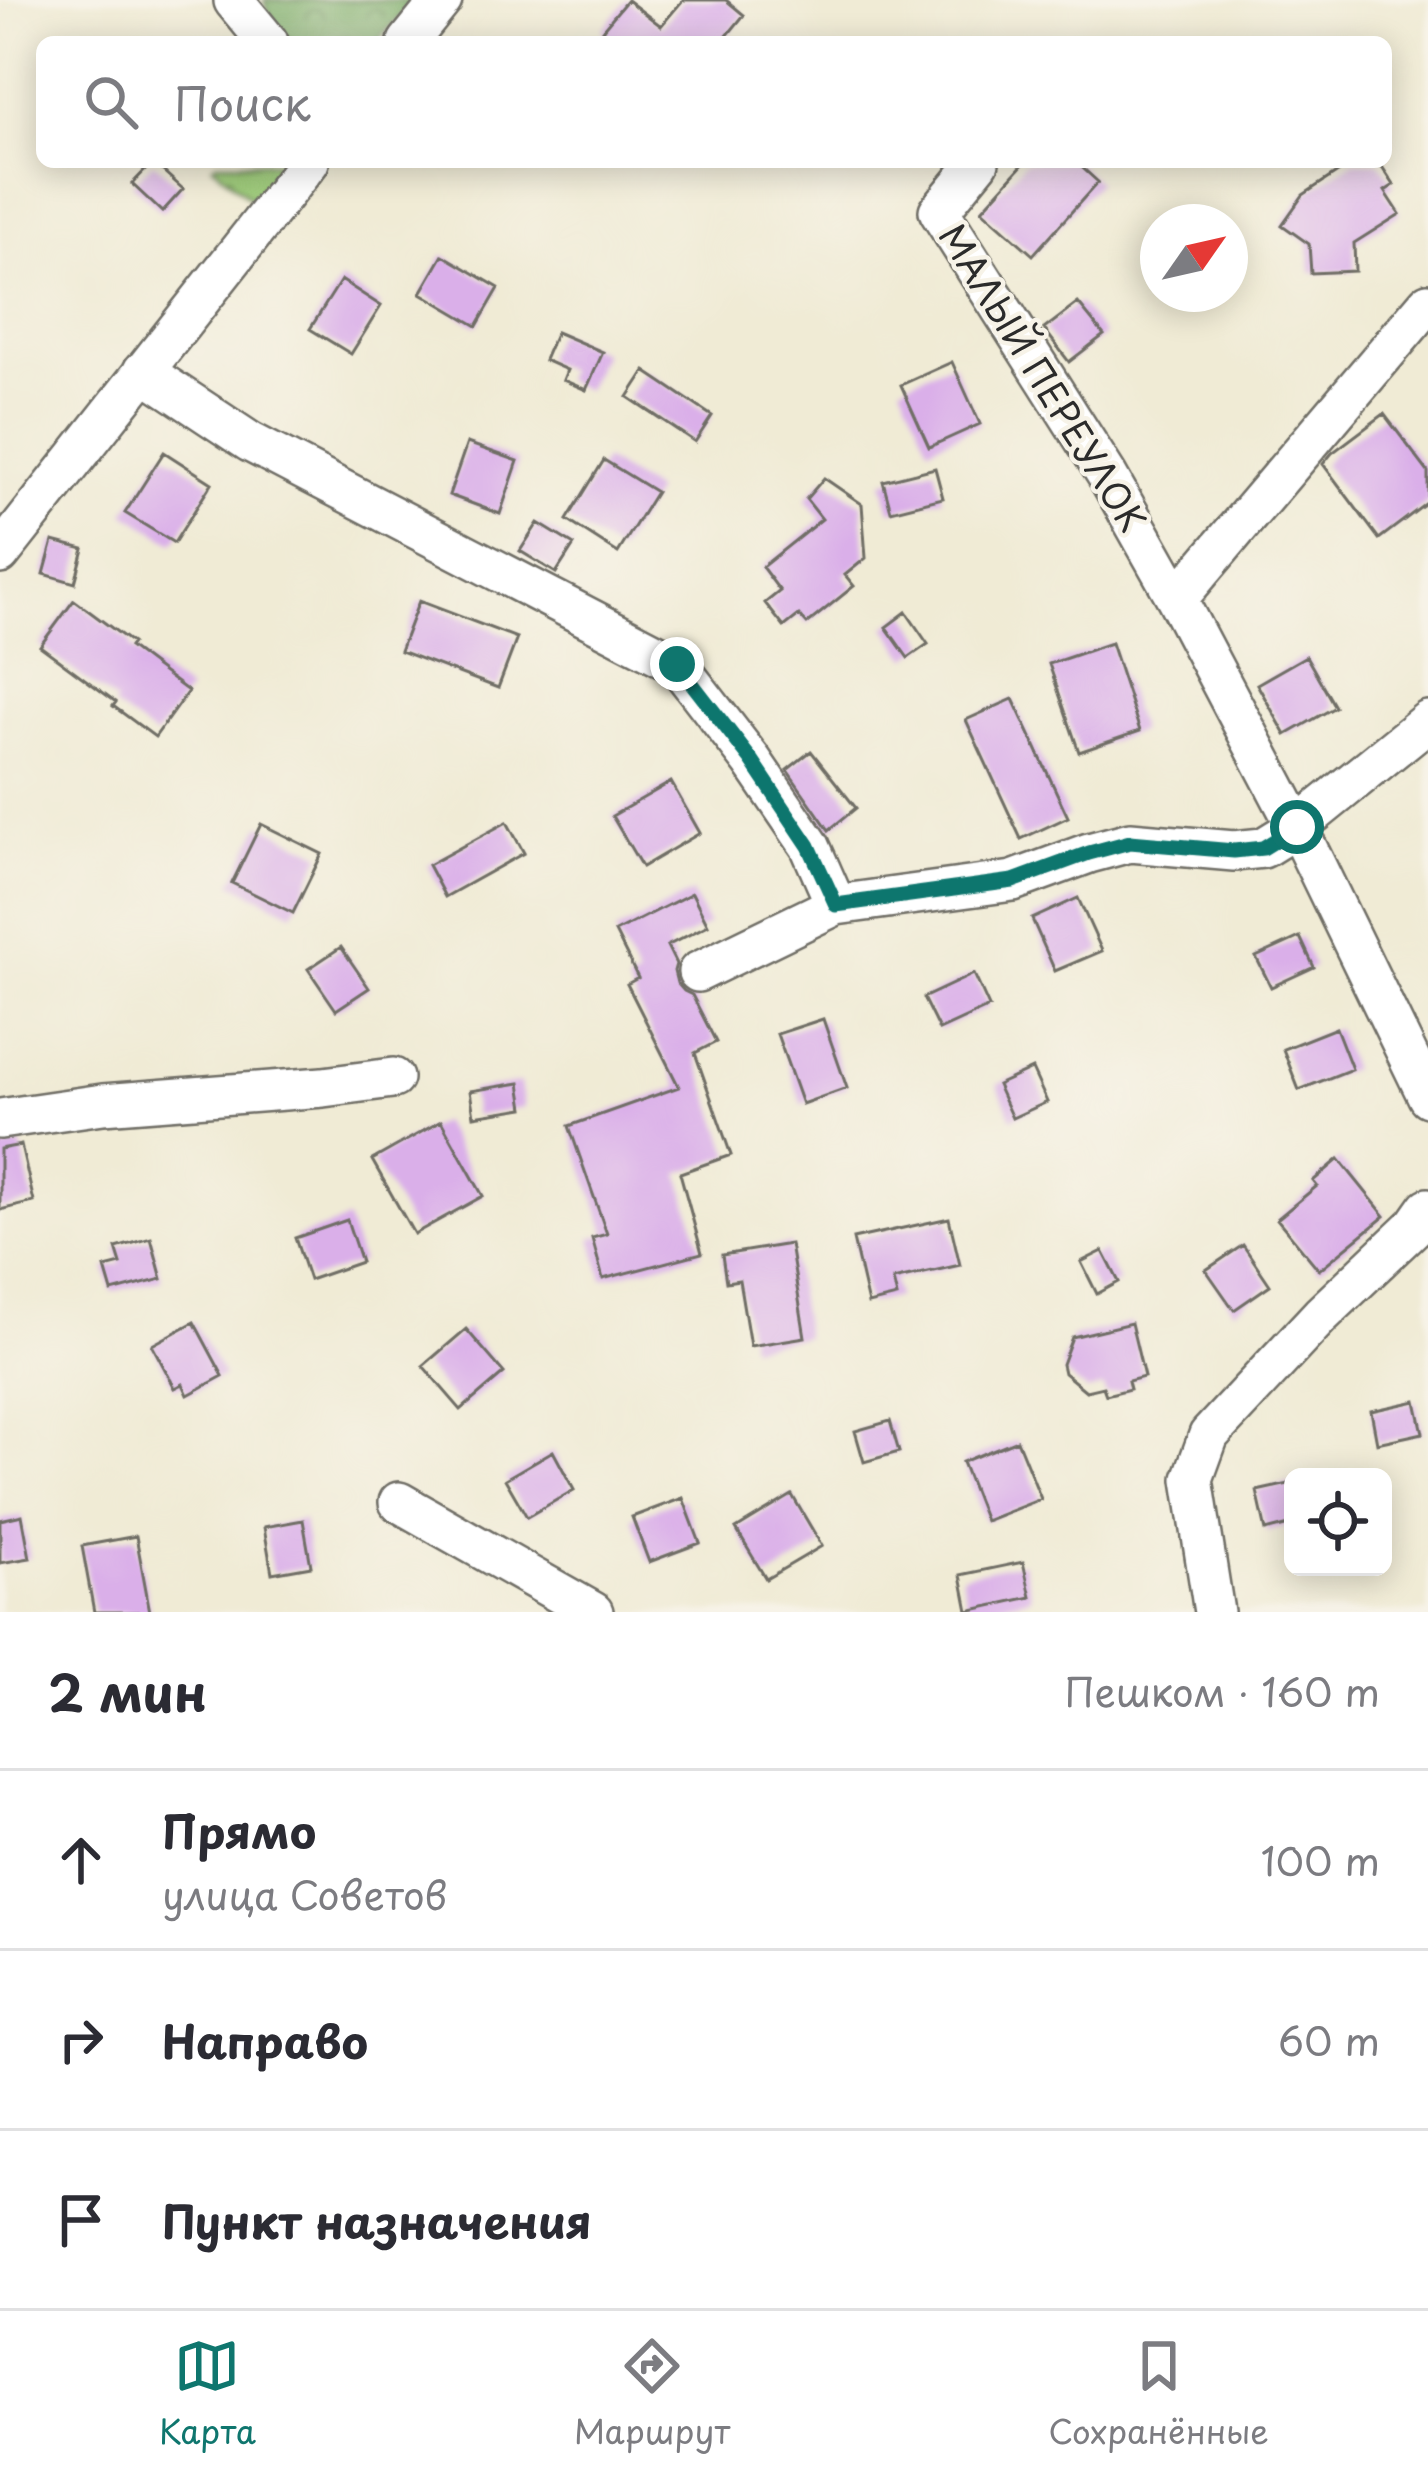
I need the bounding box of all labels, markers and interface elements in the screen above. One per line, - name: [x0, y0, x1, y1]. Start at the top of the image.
- search box: [36, 36, 1392, 168]
- text: Поиск: [174, 68, 311, 136]
- icon: search: [78, 69, 144, 135]
- north arrow: [1140, 204, 1248, 312]
- street label: МАЛЫЙ ПЕРЕУЛОК: [927, 213, 1160, 541]
- route end: [650, 637, 704, 691]
- route start: [1270, 800, 1324, 854]
- map controls: [1284, 1468, 1392, 1576]
- button: locate: [1284, 1468, 1392, 1576]
- text: 2 мин: [48, 1652, 207, 1729]
- text: Пешком · 160 m: [1064, 1661, 1380, 1720]
- text: Прямо: [162, 1796, 316, 1864]
- icon: ahead: [48, 1827, 114, 1893]
- text: 100 m: [1261, 1830, 1380, 1889]
- text: улица Советов: [162, 1864, 447, 1923]
- text: Направо: [162, 2006, 368, 2074]
- icon: right: [48, 2007, 114, 2073]
- text: 60 m: [1278, 2010, 1380, 2069]
- text: Пункт назначения: [162, 2186, 592, 2254]
- icon: arrive: [48, 2187, 114, 2253]
- tab: Карта: [159, 2333, 256, 2455]
- tab: Маршрут: [574, 2333, 730, 2455]
- tab: Сохранённые: [1048, 2333, 1269, 2455]

